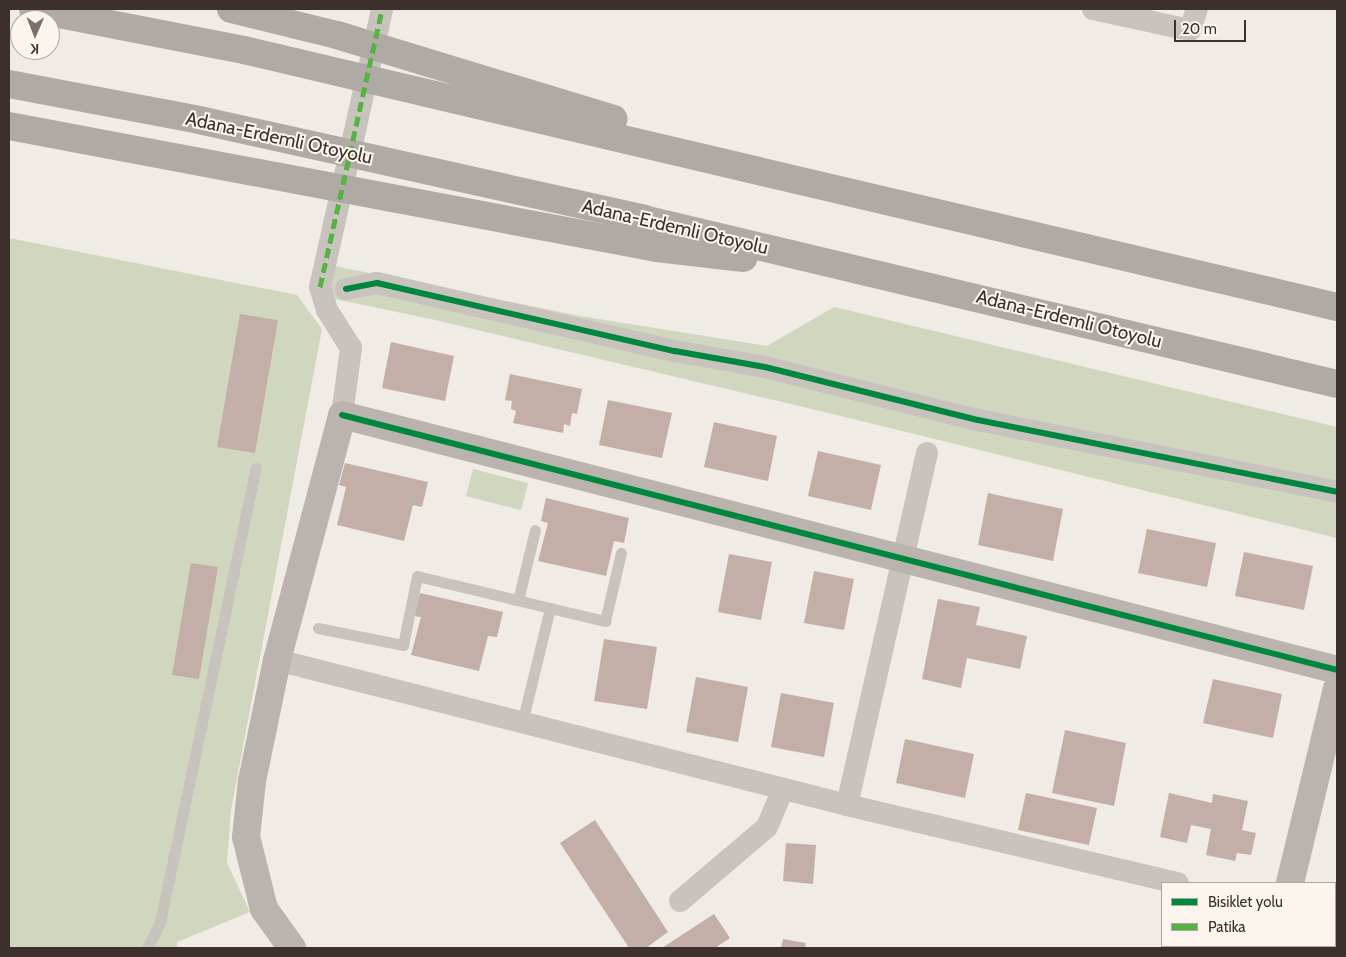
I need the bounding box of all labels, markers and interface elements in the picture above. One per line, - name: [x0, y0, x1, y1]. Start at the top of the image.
- north arrow: [10, 10, 60, 60]
- scale bar: [1176, 10, 1248, 42]
- text: 20 m: [1182, 20, 1217, 38]
- text: K: [30, 40, 39, 58]
- street label: Adana-Erdemli Otoyolu: [184, 107, 374, 169]
- street label: Adana-Erdemli Otoyolu: [580, 194, 770, 260]
- street label: Adana-Erdemli Otoyolu: [974, 285, 1164, 353]
- legend: [1161, 882, 1336, 947]
- text: Bisiklet yolu: [1208, 893, 1283, 911]
- text: Patika: [1208, 918, 1246, 936]

